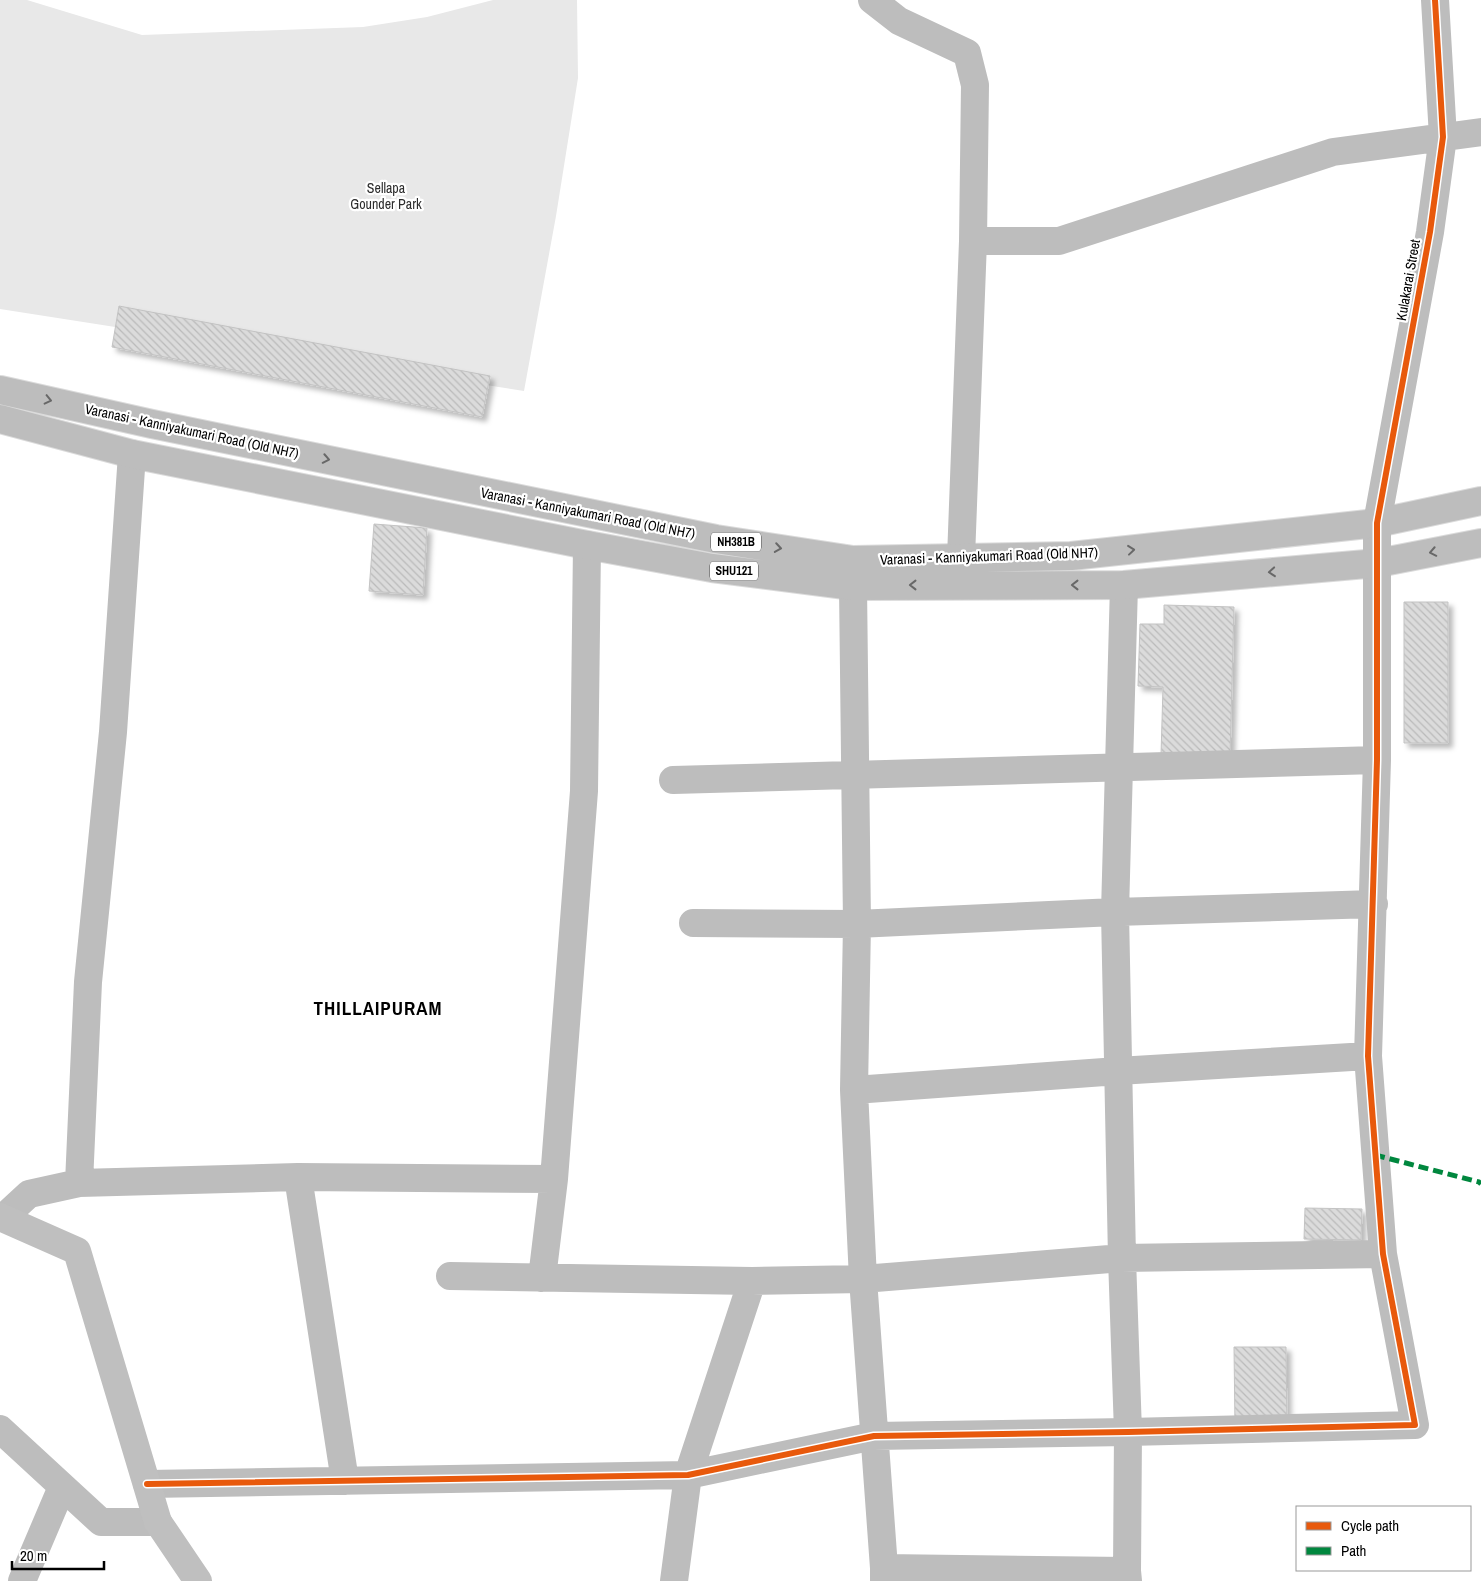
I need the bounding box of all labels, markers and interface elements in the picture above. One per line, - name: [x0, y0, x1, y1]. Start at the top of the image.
- park label: Sellapa Gounder Park: [350, 179, 422, 213]
- street label: Kulakarai Street: [1392, 238, 1424, 322]
- one-way arrow: [43, 394, 52, 405]
- street label: Varanasi - Kanniyakumari Road (Old NH7): [84, 400, 301, 463]
- one-way arrow: [322, 454, 331, 464]
- street label: Varanasi - Kanniyakumari Road (Old NH7): [479, 483, 697, 543]
- road number: NH381B: [711, 532, 761, 552]
- one-way arrow: [773, 543, 782, 553]
- street label: Varanasi - Kanniyakumari Road (Old NH7): [880, 543, 1098, 569]
- one-way arrow: [1128, 545, 1136, 556]
- one-way arrow: [1429, 546, 1438, 557]
- road number: SHU121: [710, 562, 758, 580]
- one-way arrow: [1268, 566, 1276, 577]
- one-way arrow: [908, 580, 916, 590]
- one-way arrow: [1071, 580, 1078, 590]
- district label: THILLAIPURAM: [314, 995, 442, 1021]
- legend: [1296, 1506, 1471, 1571]
- text: Cycle path: [1341, 1515, 1399, 1536]
- scale bar: [12, 1538, 105, 1570]
- text: Path: [1341, 1540, 1366, 1561]
- text: 20 m: [20, 1545, 47, 1566]

